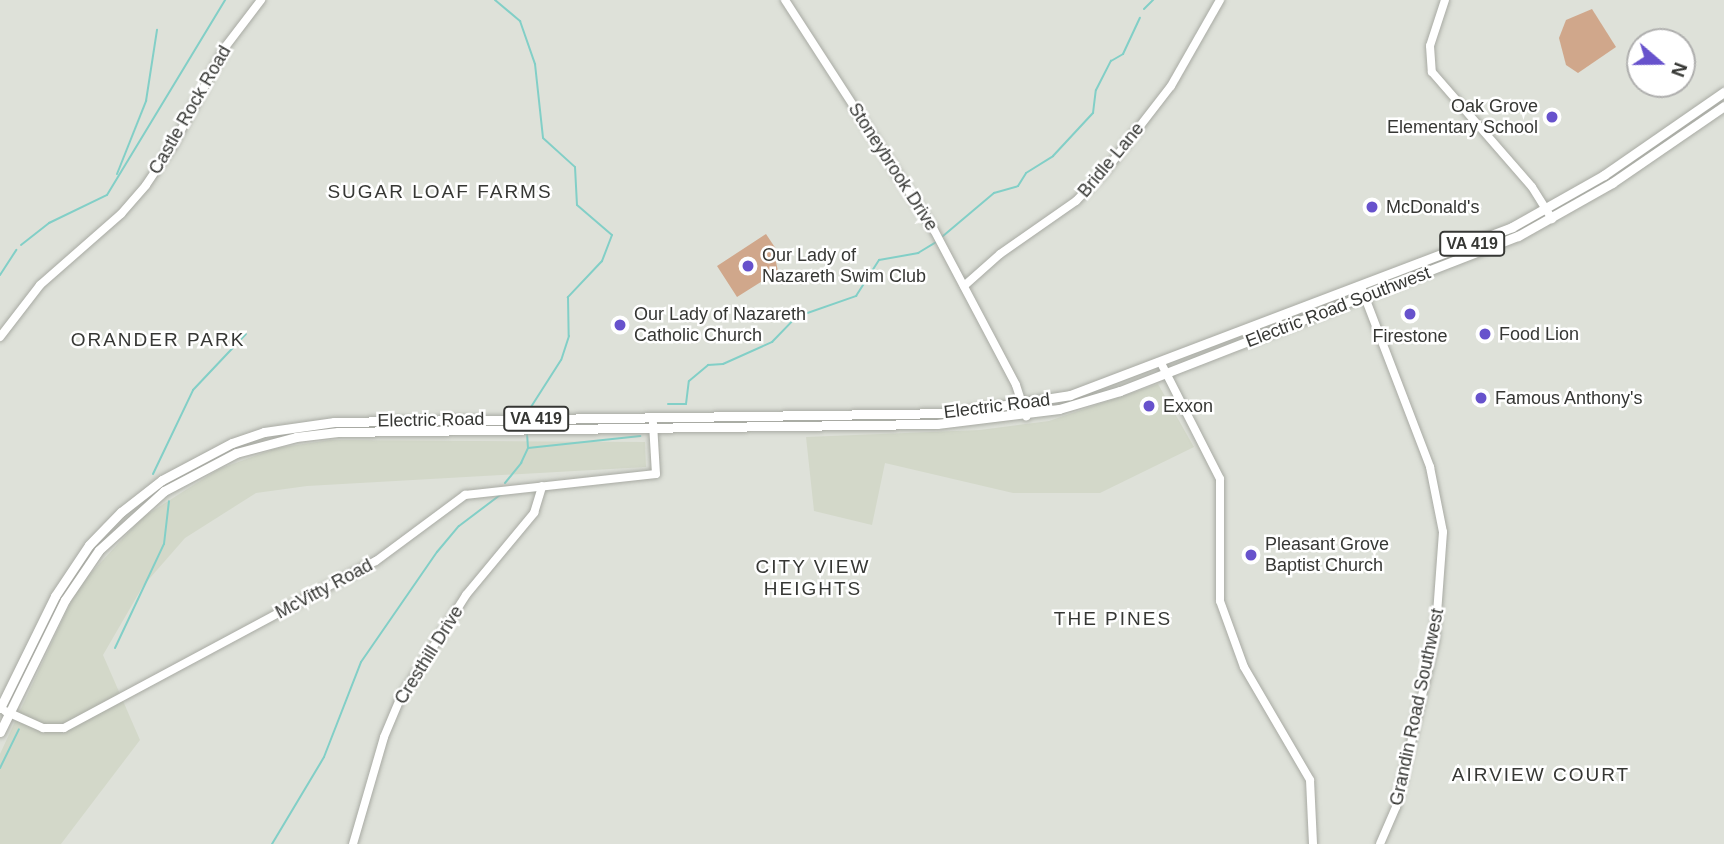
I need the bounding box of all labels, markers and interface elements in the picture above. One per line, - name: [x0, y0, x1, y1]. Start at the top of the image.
- north arrow: [1626, 28, 1696, 98]
- street label: Castle Rock Road: [144, 42, 236, 178]
- text: N: [1667, 60, 1692, 80]
- place label: Oak Grove Elementary School: [1387, 96, 1538, 138]
- street label: Stoneybrook Drive: [844, 99, 942, 235]
- marker: Oak Grove Elementary School: [1544, 109, 1560, 125]
- street label: Bridle Lane: [1073, 118, 1149, 202]
- district label: SUGAR LOAF FARMS: [329, 181, 551, 203]
- place label: McDonald's: [1386, 196, 1479, 218]
- marker: McDonald's: [1364, 199, 1380, 215]
- road number: VA 419: [1439, 232, 1505, 256]
- place label: Our Lady of Nazareth Swim Club: [762, 245, 926, 288]
- marker: Our Lady of Nazareth Swim Club: [740, 258, 756, 274]
- street label: Electric Road Southwest: [1243, 262, 1433, 352]
- place label: Our Lady of Nazareth Catholic Church: [634, 304, 806, 346]
- marker: Firestone: [1402, 306, 1418, 322]
- marker: Our Lady of Nazareth Catholic Church: [612, 317, 628, 333]
- place label: Food Lion: [1499, 323, 1579, 345]
- place label: Firestone: [1372, 325, 1448, 347]
- marker: Food Lion: [1477, 326, 1493, 342]
- district label: ORANDER PARK: [72, 329, 244, 351]
- place label: Famous Anthony's: [1495, 387, 1644, 409]
- street label: Electric Road: [943, 389, 1051, 423]
- marker: Famous Anthony's: [1473, 390, 1489, 406]
- place label: Exxon: [1163, 395, 1213, 417]
- marker: Exxon: [1141, 398, 1157, 414]
- road number: VA 419: [503, 406, 569, 432]
- street label: Electric Road: [377, 408, 485, 432]
- place label: Pleasant Grove Baptist Church: [1265, 534, 1389, 576]
- marker: Pleasant Grove Baptist Church: [1243, 547, 1259, 563]
- street label: McVitty Road: [272, 554, 376, 624]
- district label: CITY VIEW HEIGHTS: [757, 556, 869, 600]
- street label: Cresthill Drive: [390, 602, 468, 708]
- street label: Grandin Road Southwest: [1386, 606, 1448, 808]
- district label: THE PINES: [1055, 608, 1171, 630]
- district label: AIRVIEW COURT: [1453, 764, 1629, 786]

